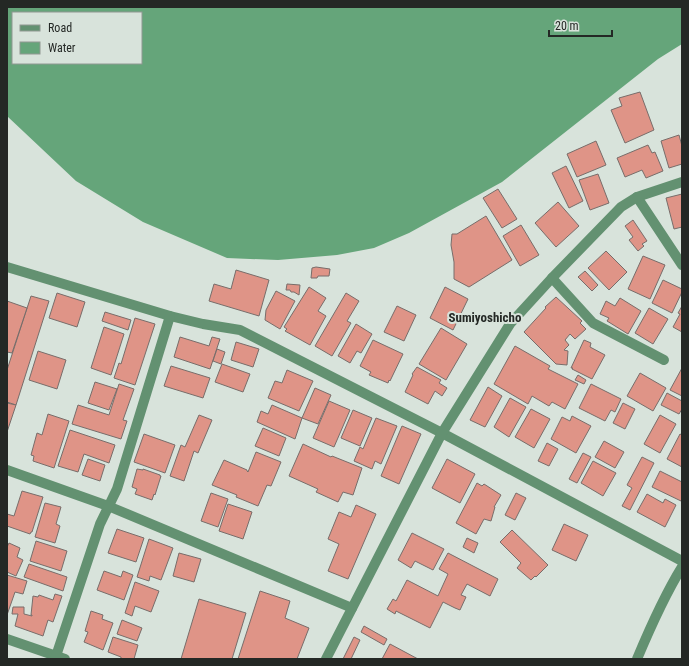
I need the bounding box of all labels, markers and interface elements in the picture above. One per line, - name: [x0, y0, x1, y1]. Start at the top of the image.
- legend: [12, 12, 142, 64]
- scale bar: [549, 12, 612, 38]
- text: 20 m: [555, 19, 579, 33]
- text: Road: [48, 21, 72, 35]
- text: Water: [48, 41, 76, 55]
- district label: Sumiyoshicho: [449, 310, 522, 325]

